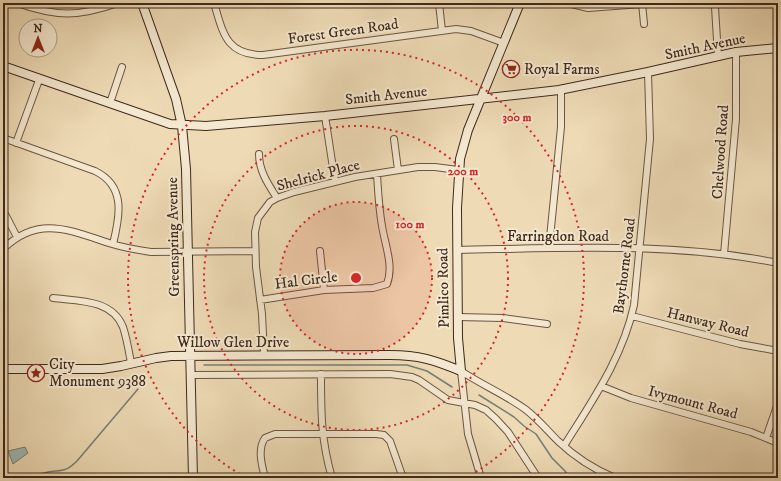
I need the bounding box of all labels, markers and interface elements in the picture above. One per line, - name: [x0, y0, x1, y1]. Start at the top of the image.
- street label: Forest Green Road: [287, 14, 400, 49]
- north arrow: [18, 18, 58, 58]
- text: N: [33, 22, 43, 36]
- street label: Smith Avenue: [663, 29, 747, 64]
- supermarket icon: Royal Farms: [501, 59, 521, 79]
- place label: Royal Farms: [524, 60, 599, 79]
- street label: Smith Avenue: [344, 82, 428, 109]
- street label: Chelwood Road: [708, 104, 733, 200]
- text: 300 m: [503, 110, 531, 125]
- street label: Shelrick Place: [275, 155, 362, 196]
- text: 200 m: [448, 164, 478, 179]
- street label: Greenspring Avenue: [163, 177, 184, 297]
- street label: Baythorne Road: [609, 216, 640, 315]
- text: 100 m: [396, 217, 424, 232]
- street label: Farringdon Road: [507, 227, 610, 246]
- street label: Pimlico Road: [433, 247, 454, 328]
- street label: Hal Circle: [274, 267, 339, 294]
- centre of rings: [349, 271, 363, 285]
- street label: Hanway Road: [665, 303, 751, 342]
- street label: Willow Glen Drive: [176, 333, 289, 352]
- place label: City Monument 9388: [49, 355, 146, 391]
- place icon: City Monument 9388: [26, 363, 46, 383]
- street label: Ivymount Road: [646, 381, 740, 424]

